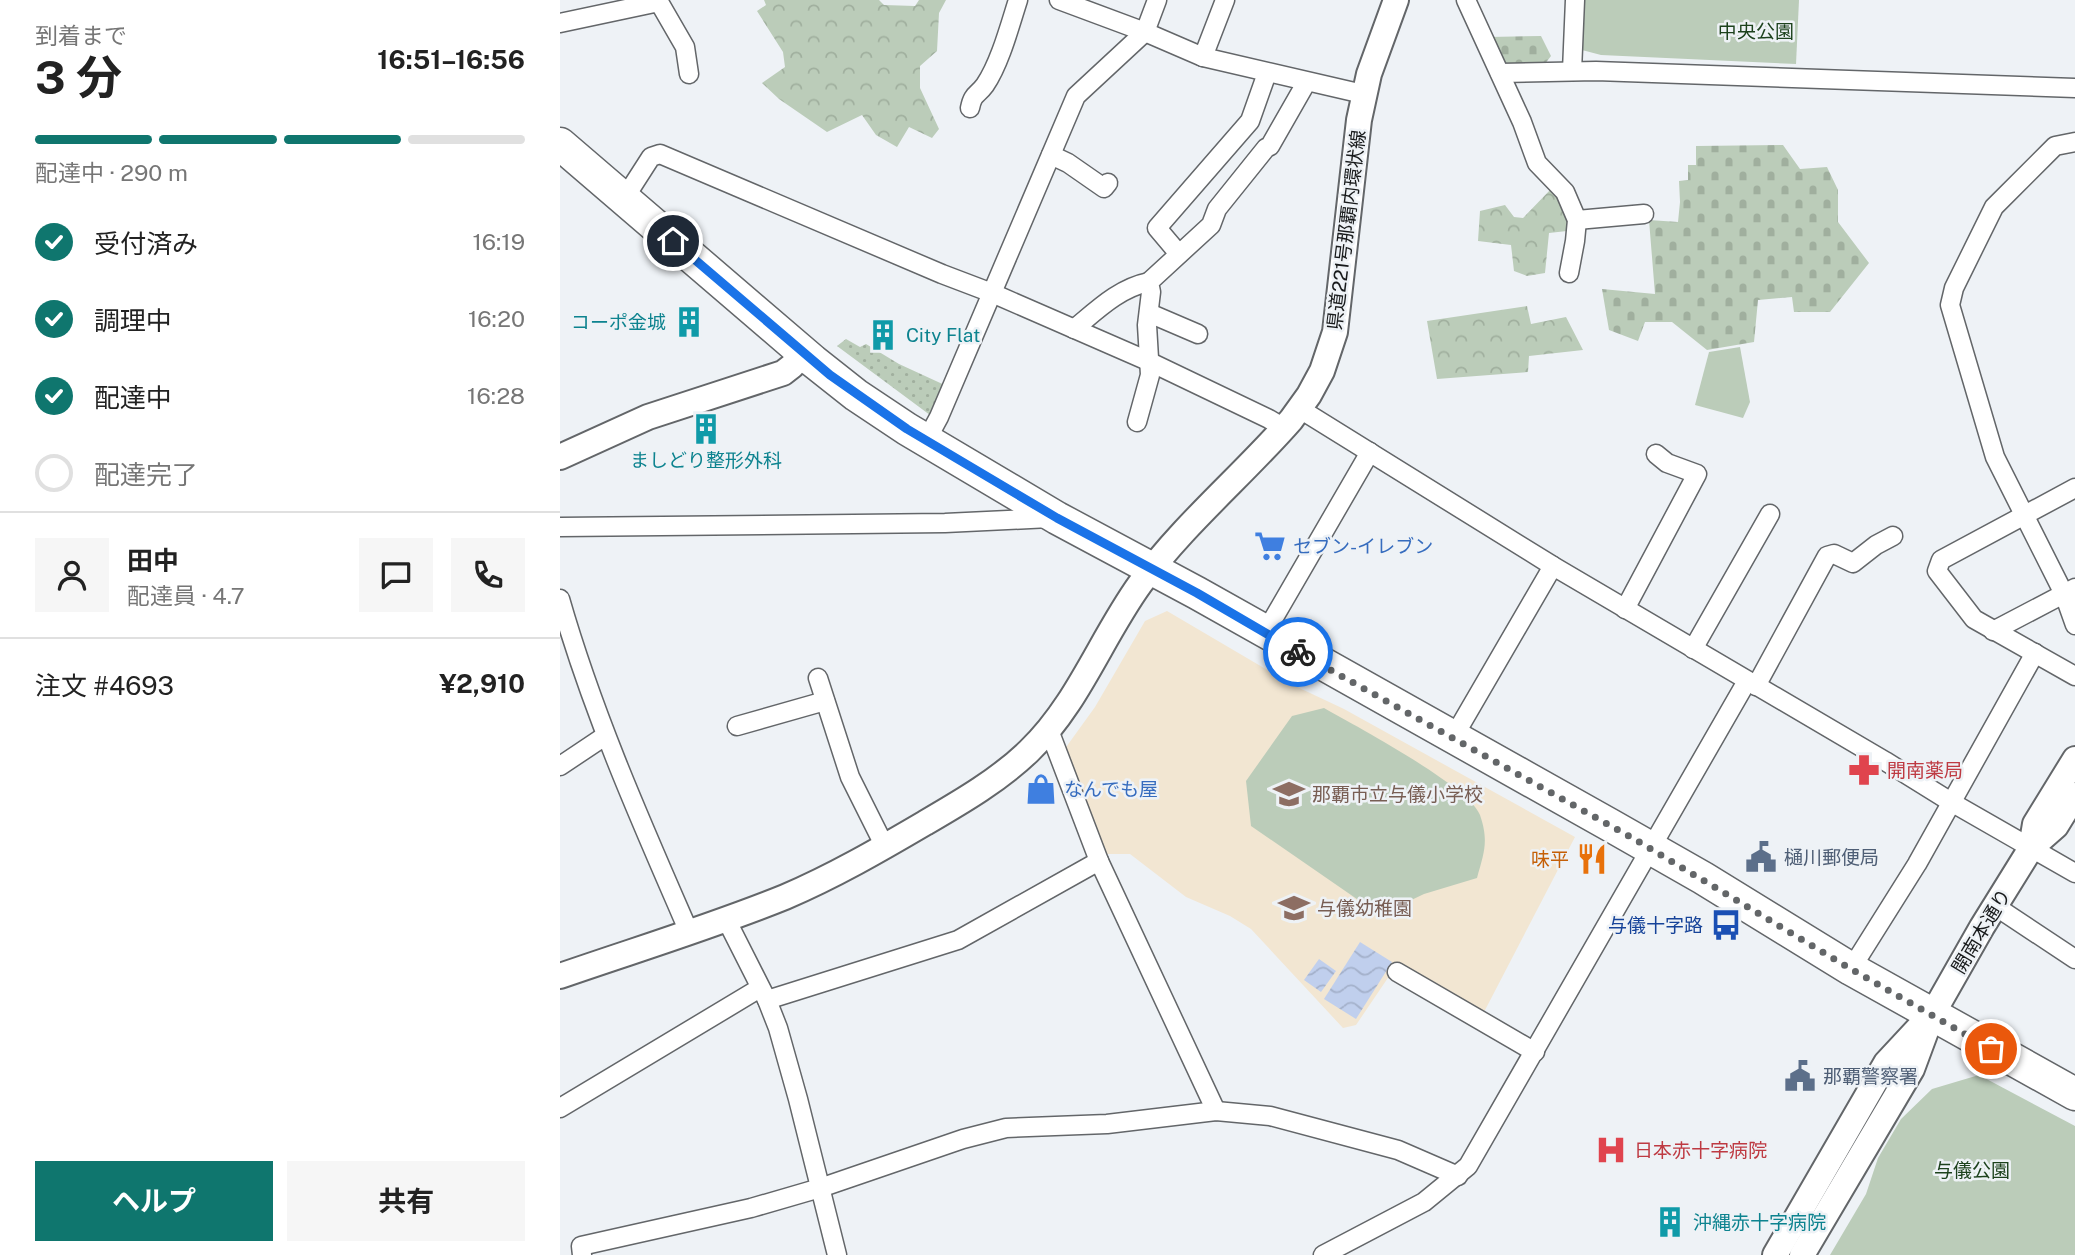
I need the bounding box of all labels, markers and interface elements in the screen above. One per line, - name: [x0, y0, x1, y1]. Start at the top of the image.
- park label: 中央公園: [1718, 20, 1794, 42]
- text: 到着まで: [35, 22, 127, 49]
- text: 16:51–16:56: [377, 44, 525, 75]
- text: 3 分: [35, 50, 122, 104]
- street label: 県道221号那覇内環状線: [1323, 129, 1369, 331]
- text: 配達中 · 290 m: [35, 159, 188, 186]
- pin: [643, 211, 703, 271]
- icon: home: [654, 222, 692, 260]
- icon: check: [35, 223, 73, 261]
- text: 受付済み: [94, 228, 198, 259]
- text: 16:19: [472, 228, 525, 255]
- icon: check: [35, 300, 73, 338]
- text: 調理中: [94, 305, 172, 336]
- text: 16:20: [468, 305, 525, 332]
- building icon: コーポ金城: [672, 305, 706, 339]
- place label: コーポ金城: [571, 311, 666, 333]
- building icon: City Flat: [866, 318, 900, 352]
- place label: City Flat: [906, 324, 980, 346]
- icon: check: [35, 377, 73, 415]
- text: 配達中: [94, 382, 172, 413]
- text: 16:28: [467, 382, 525, 409]
- building icon: ましどり整形外科: [689, 412, 723, 446]
- place label: ましどり整形外科: [630, 449, 782, 471]
- text: 配達完了: [94, 459, 198, 490]
- supermarket icon: セブン-イレブン: [1253, 529, 1287, 563]
- place label: セブン-イレブン: [1293, 535, 1433, 557]
- button: person: [35, 538, 109, 612]
- button: chat: [359, 538, 433, 612]
- button: phone: [451, 538, 525, 612]
- text: 田中: [127, 545, 179, 576]
- text: 配達員 · 4.7: [127, 582, 245, 609]
- courier: [1263, 617, 1333, 687]
- icon: bike: [1279, 633, 1317, 671]
- text: ¥2,910: [439, 668, 525, 699]
- text: 注文 #4693: [35, 670, 174, 701]
- pharmacy icon: 開南薬局: [1847, 753, 1881, 787]
- place label: 開南薬局: [1887, 759, 1963, 781]
- shop icon: なんでも屋: [1024, 772, 1058, 806]
- school or university icon: 那覇市立与儀小学校: [1272, 777, 1306, 811]
- place label: なんでも屋: [1064, 778, 1158, 800]
- place label: 那覇市立与儀小学校: [1312, 783, 1483, 805]
- public building icon: 樋川郵便局: [1744, 840, 1778, 874]
- restaurant icon: 味平: [1575, 842, 1609, 876]
- place label: 樋川郵便局: [1784, 846, 1879, 868]
- place label: 味平: [1531, 848, 1569, 870]
- street label: 開南本通り: [1947, 885, 2015, 977]
- school or university icon: 与儀幼稚園: [1277, 891, 1311, 925]
- place label: 与儀幼稚園: [1317, 897, 1412, 919]
- bus stop icon: 与儀十字路: [1709, 908, 1743, 942]
- place label: 与儀十字路: [1608, 914, 1703, 936]
- pin: [1961, 1019, 2021, 1079]
- icon: bag: [1972, 1030, 2010, 1068]
- public building icon: 那覇警察署: [1783, 1059, 1817, 1093]
- place label: 那覇警察署: [1823, 1065, 1918, 1087]
- hospital icon: 日本赤十字病院: [1594, 1133, 1628, 1167]
- place label: 日本赤十字病院: [1634, 1139, 1767, 1161]
- park label: 与儀公園: [1934, 1159, 2010, 1181]
- button: ヘルプ: [35, 1161, 273, 1241]
- button: 共有: [287, 1161, 525, 1241]
- building icon: 沖縄赤十字病院: [1653, 1205, 1687, 1239]
- place label: 沖縄赤十字病院: [1693, 1211, 1826, 1233]

